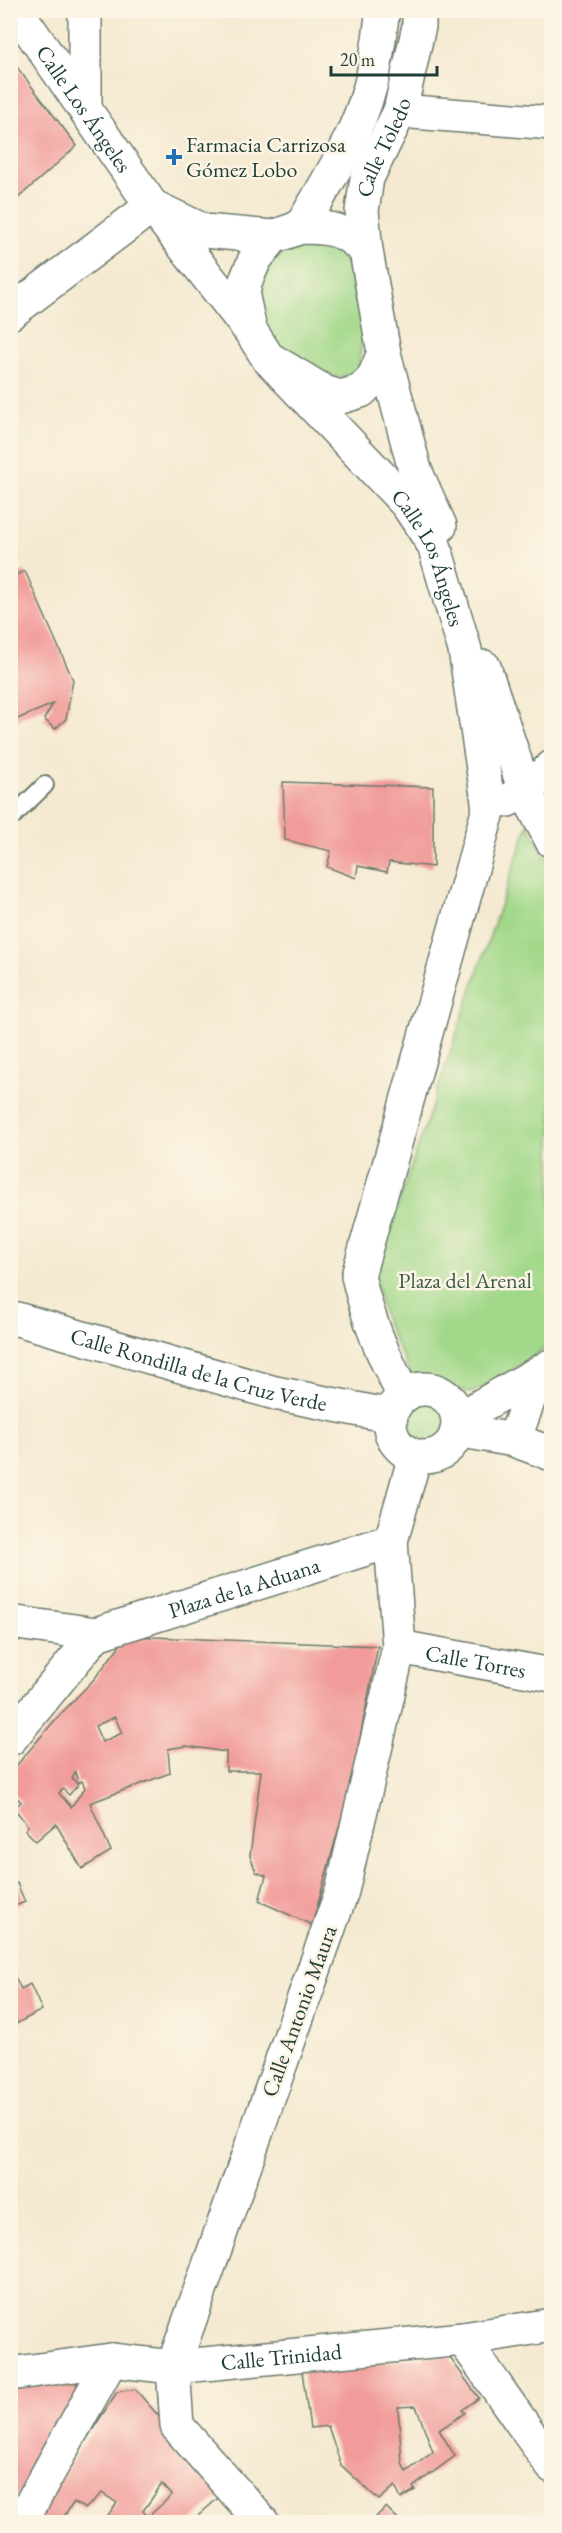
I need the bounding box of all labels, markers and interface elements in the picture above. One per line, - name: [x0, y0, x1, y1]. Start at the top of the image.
- street label: Calle Los Ángeles: [30, 39, 139, 178]
- scale bar: [331, 39, 438, 77]
- text: 20 m: [340, 48, 375, 71]
- street label: Calle Toledo: [350, 95, 417, 199]
- place label: Farmacia Carrizosa Gómez Lobo: [186, 130, 346, 184]
- marker: Farmacia Carrizosa Gómez Lobo: [167, 150, 181, 164]
- street label: Calle Los Ángeles: [385, 482, 472, 630]
- park label: Plaza del Arenal: [398, 1266, 532, 1295]
- street label: Calle Rondilla de la Cruz Verde: [67, 1321, 330, 1418]
- street label: Plaza de la Aduana: [165, 1550, 323, 1625]
- street label: Calle Torres: [423, 1638, 528, 1684]
- street label: Calle Antonio Maura: [254, 1921, 344, 2101]
- street label: Calle Trinidad: [219, 2336, 344, 2377]

